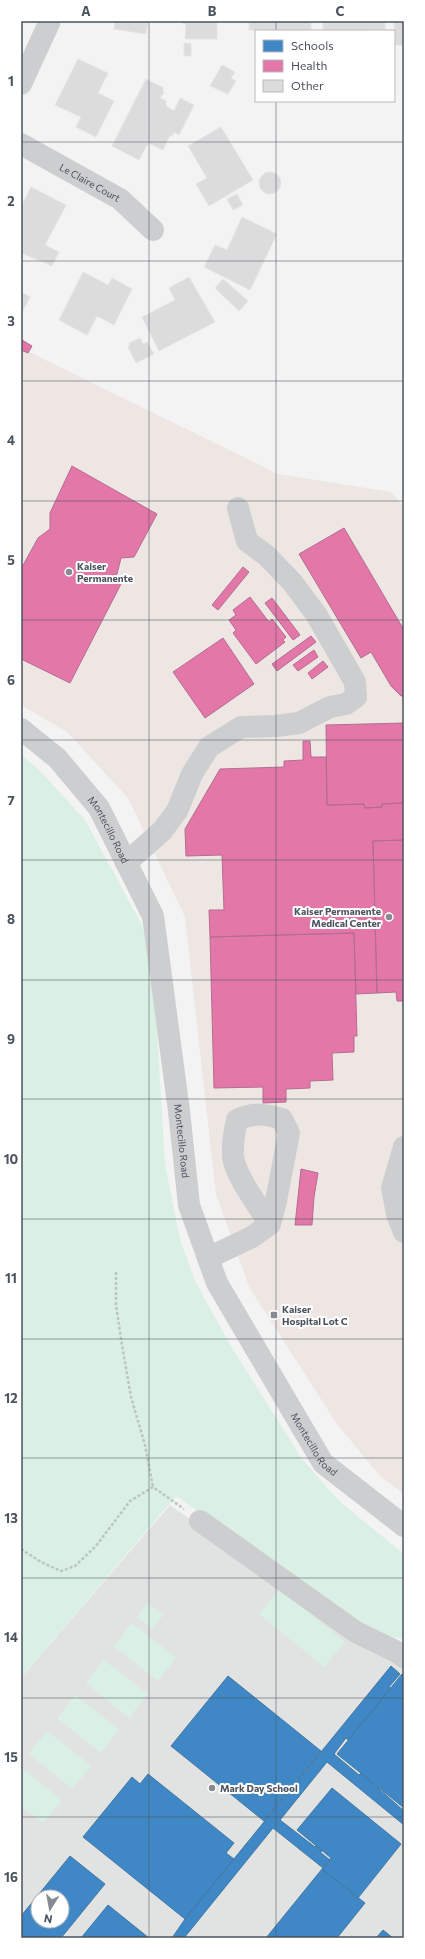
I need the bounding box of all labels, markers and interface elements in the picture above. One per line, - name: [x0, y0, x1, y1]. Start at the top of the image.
- text: A: [81, 3, 91, 19]
- text: B: [208, 3, 217, 19]
- text: C: [336, 3, 345, 19]
- legend: [255, 30, 395, 102]
- text: Schools: [291, 38, 334, 52]
- text: Health: [291, 58, 327, 72]
- text: 1: [8, 73, 14, 89]
- text: Other: [291, 78, 324, 92]
- street label: Le Claire Court: [58, 161, 123, 204]
- text: 2: [7, 193, 15, 209]
- text: 3: [7, 313, 15, 329]
- text: 4: [7, 432, 15, 448]
- text: 5: [7, 552, 15, 568]
- place label: Kaiser Permanente: [77, 560, 133, 584]
- marker: Kaiser Permanente: [64, 567, 74, 577]
- text: 6: [7, 672, 15, 688]
- text: 7: [7, 792, 15, 808]
- street label: Montecillo Road: [86, 794, 132, 865]
- place label: Kaiser Permanente Medical Center: [294, 905, 381, 929]
- text: 8: [7, 911, 15, 927]
- marker: Kaiser Permanente Medical Center: [384, 912, 394, 922]
- text: 9: [7, 1031, 15, 1047]
- street label: Montecillo Road: [172, 1103, 192, 1179]
- text: 10: [4, 1151, 19, 1167]
- text: 11: [5, 1270, 17, 1286]
- place label: Kaiser Hospital Lot C: [282, 1303, 348, 1327]
- marker: Kaiser Hospital Lot C: [269, 1310, 279, 1320]
- text: 12: [4, 1390, 18, 1406]
- street label: Montecillo Road: [289, 1410, 340, 1478]
- text: 13: [4, 1510, 18, 1526]
- text: 14: [4, 1629, 18, 1645]
- text: 15: [4, 1749, 18, 1765]
- place label: Mark Day School: [220, 1782, 298, 1794]
- marker: Mark Day School: [207, 1783, 217, 1793]
- text: 16: [4, 1869, 18, 1885]
- north arrow: [30, 1889, 70, 1929]
- text: N: [43, 1912, 53, 1926]

